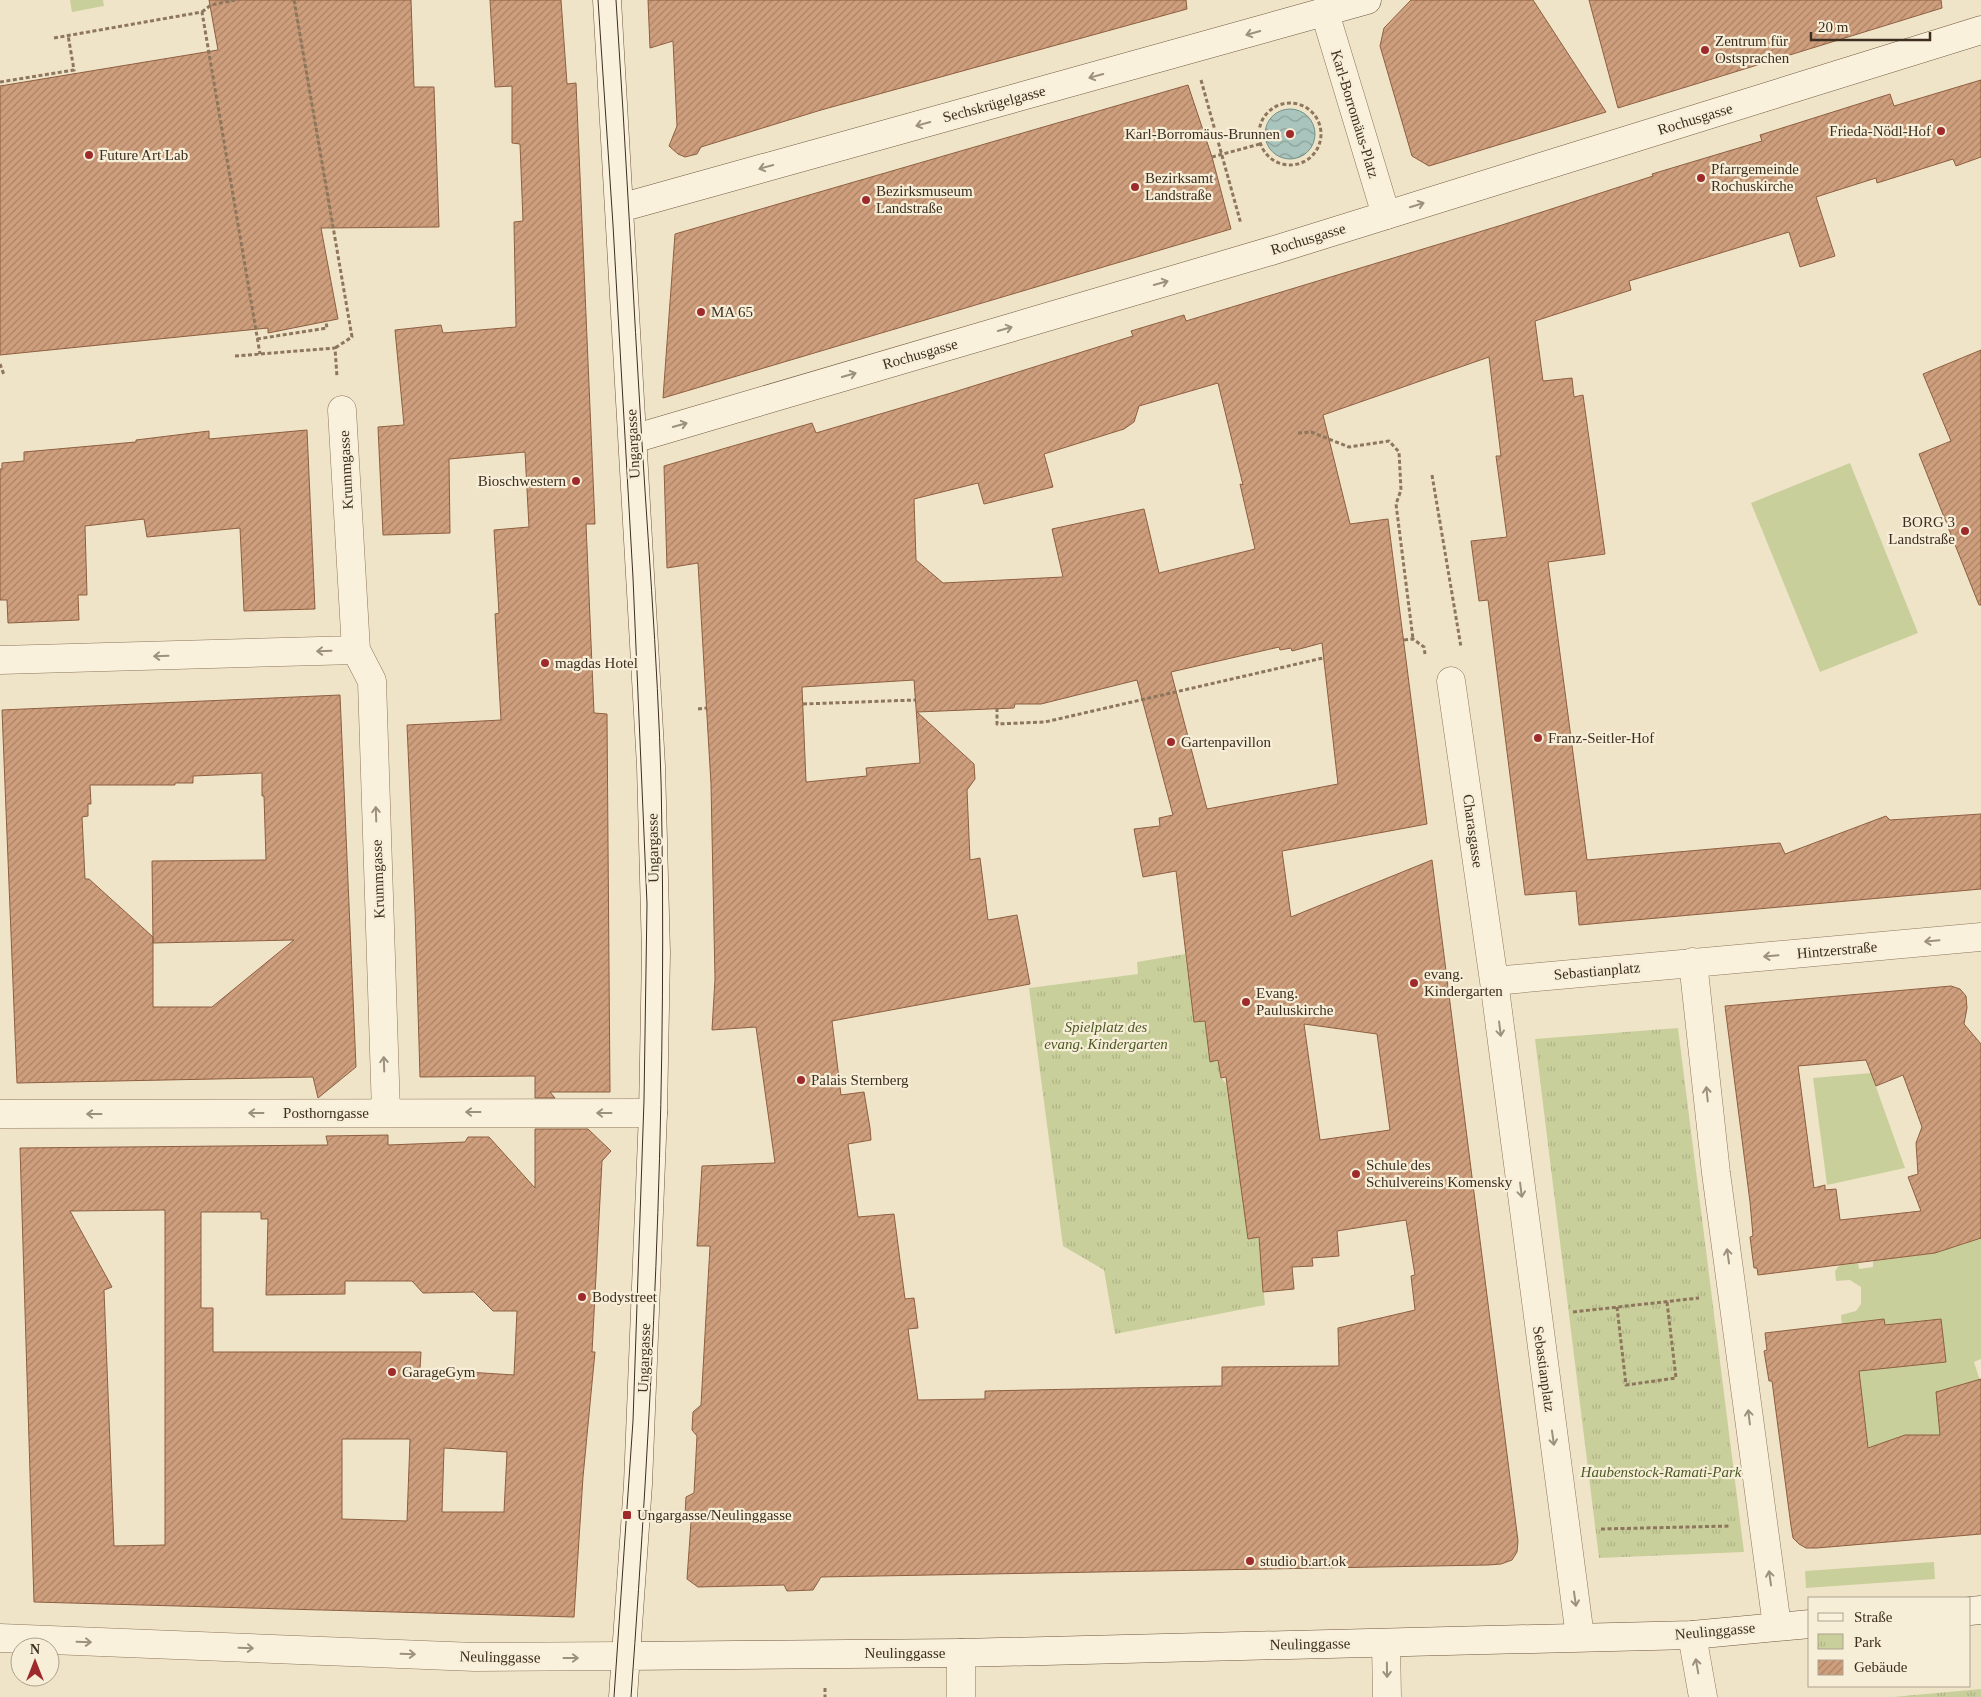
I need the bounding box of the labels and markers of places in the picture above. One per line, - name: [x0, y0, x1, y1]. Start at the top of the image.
- place label: Zentrum für Ostsprachen: [1715, 33, 1790, 66]
- marker: Zentrum für Ostsprachen: [1699, 44, 1711, 56]
- place label: Frieda-Nödl-Hof: [1829, 123, 1931, 139]
- marker: Frieda-Nödl-Hof: [1935, 125, 1947, 137]
- place label: Karl-Borromäus-Brunnen: [1125, 126, 1280, 142]
- marker: Karl-Borromäus-Brunnen: [1284, 128, 1296, 140]
- place label: Future Art Lab: [99, 147, 188, 163]
- marker: Future Art Lab: [83, 149, 95, 161]
- place label: Pfarrgemeinde Rochuskirche: [1711, 161, 1799, 194]
- place label: Bezirksamt Landstraße: [1145, 170, 1214, 203]
- marker: Pfarrgemeinde Rochuskirche: [1695, 172, 1707, 184]
- marker: Bezirksamt Landstraße: [1129, 181, 1141, 193]
- place label: Bezirksmuseum Landstraße: [876, 183, 973, 216]
- marker: Bezirksmuseum Landstraße: [860, 194, 872, 206]
- place label: MA 65: [711, 304, 753, 320]
- marker: MA 65: [695, 306, 707, 318]
- place label: Bioschwestern: [478, 473, 566, 489]
- marker: Bioschwestern: [570, 475, 582, 487]
- place label: BORG 3 Landstraße: [1888, 514, 1955, 547]
- marker: BORG 3 Landstraße: [1959, 525, 1971, 537]
- place label: magdas Hotel: [555, 655, 638, 671]
- marker: magdas Hotel: [539, 657, 551, 669]
- place label: Franz-Seitler-Hof: [1548, 730, 1654, 746]
- marker: Franz-Seitler-Hof: [1532, 732, 1544, 744]
- place label: Gartenpavillon: [1181, 734, 1271, 750]
- marker: Gartenpavillon: [1165, 736, 1177, 748]
- place label: evang. Kindergarten: [1424, 966, 1503, 999]
- marker: evang. Kindergarten: [1408, 977, 1420, 989]
- place label: Evang. Pauluskirche: [1256, 985, 1334, 1018]
- marker: Evang. Pauluskirche: [1240, 996, 1252, 1008]
- place label: Palais Sternberg: [811, 1072, 909, 1088]
- marker: Palais Sternberg: [795, 1074, 807, 1086]
- place label: Schule des Schulvereins Komensky: [1366, 1157, 1513, 1190]
- marker: Schule des Schulvereins Komensky: [1350, 1168, 1362, 1180]
- place label: Bodystreet: [592, 1289, 658, 1305]
- marker: Bodystreet: [576, 1291, 588, 1303]
- place label: GarageGym: [402, 1364, 476, 1380]
- marker: GarageGym: [386, 1366, 398, 1378]
- place label: Ungargasse/Neulinggasse: [637, 1507, 792, 1523]
- marker: Ungargasse/Neulinggasse: [621, 1509, 633, 1521]
- place label: studio b.art.ok: [1260, 1553, 1347, 1569]
- marker: studio b.art.ok: [1244, 1555, 1256, 1567]

